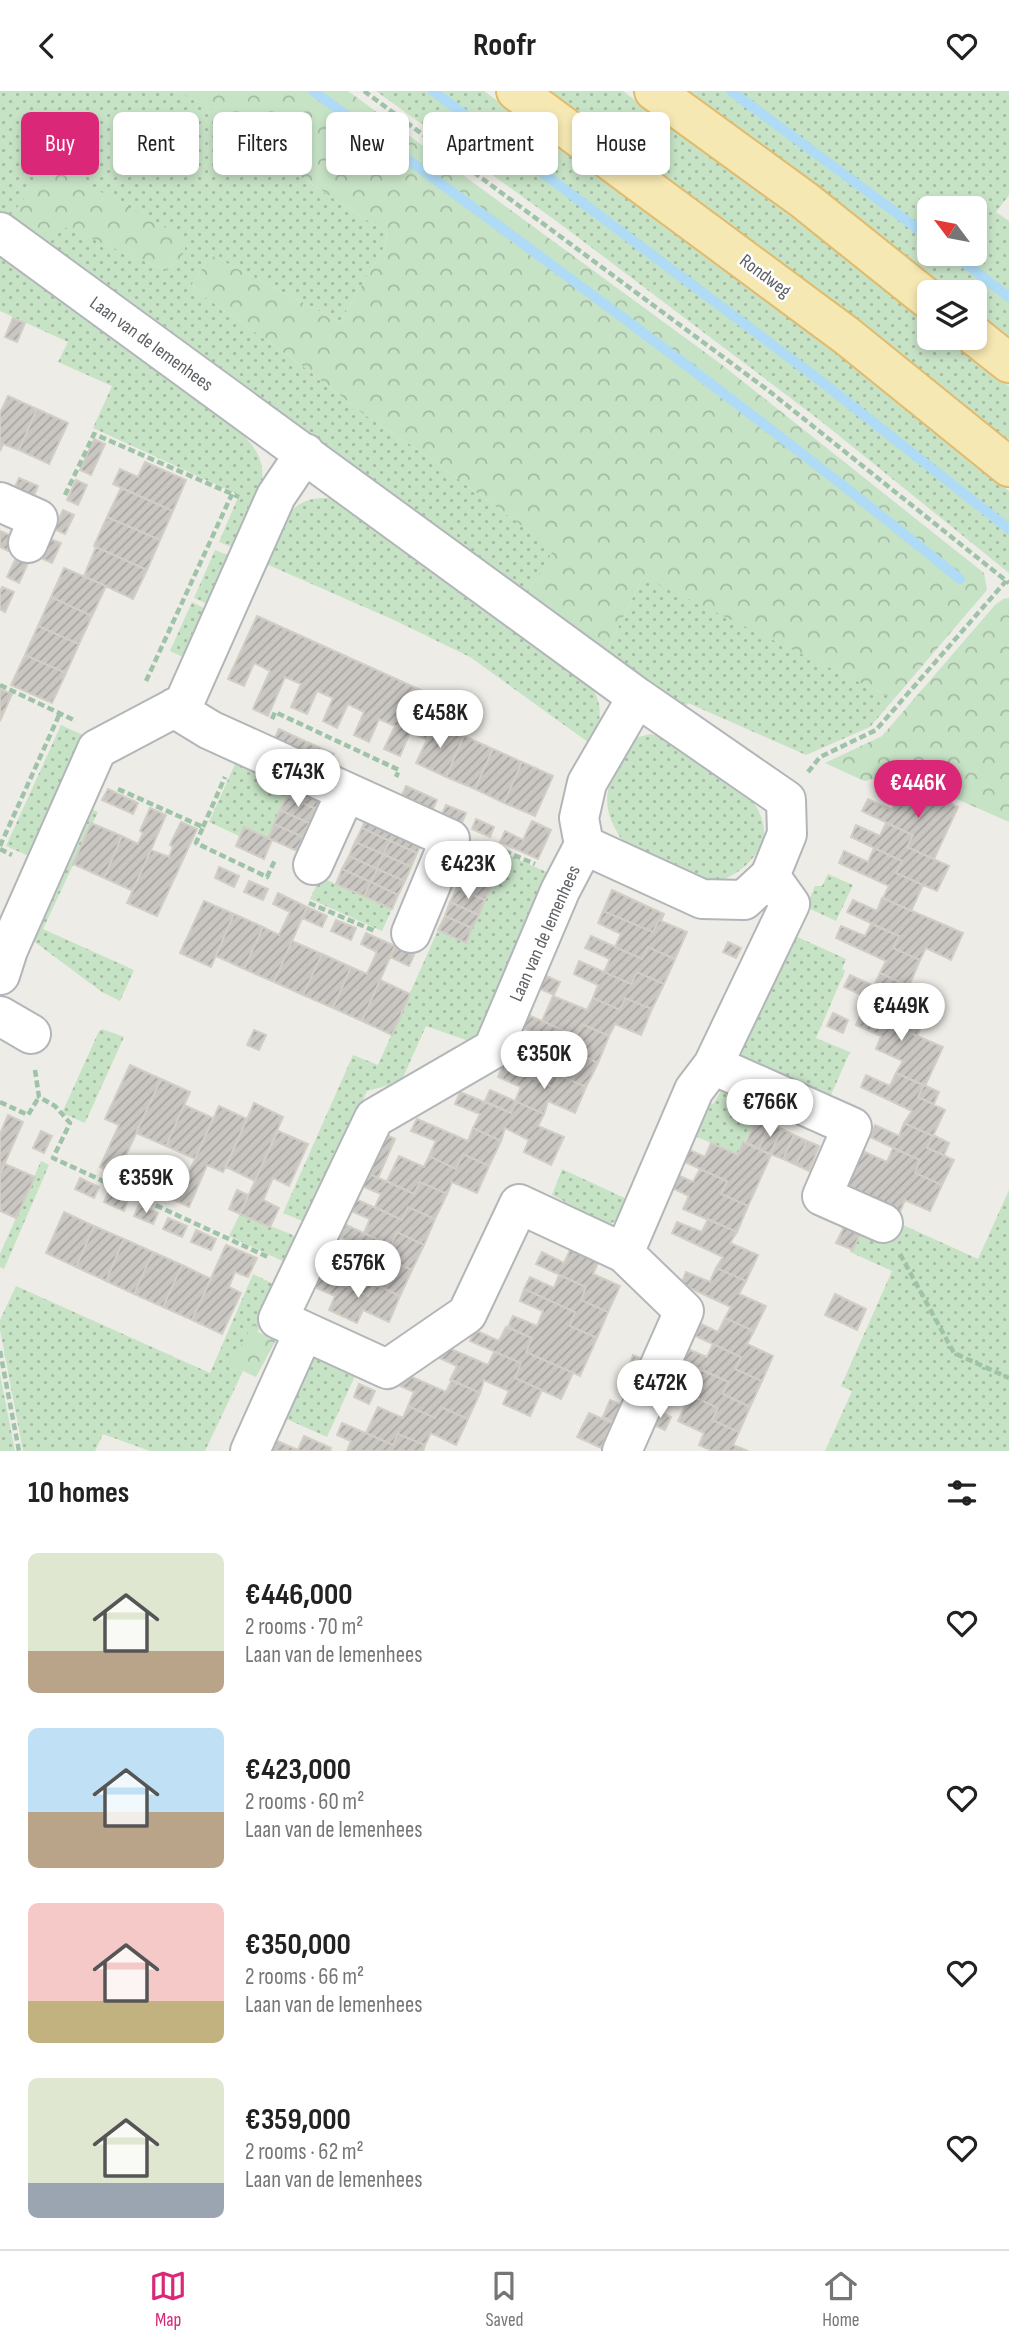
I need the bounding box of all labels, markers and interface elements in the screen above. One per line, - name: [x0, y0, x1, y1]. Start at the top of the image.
- text: Roofr: [473, 26, 536, 65]
- icon: back: [28, 27, 66, 65]
- icon: heart: [943, 27, 981, 65]
- chip: Buy: [21, 112, 99, 175]
- chip: Rent: [113, 112, 199, 175]
- chip: Filters: [213, 112, 312, 175]
- chip: New: [326, 112, 409, 175]
- chip: Apartment: [423, 112, 558, 175]
- chip: House: [572, 112, 670, 175]
- north arrow: [917, 196, 987, 266]
- map controls: [917, 196, 987, 350]
- street label: Rondweg: [735, 249, 796, 303]
- button: layers: [917, 280, 987, 350]
- street label: Laan van de Iemenhees: [85, 292, 217, 397]
- pin: €458K: [391, 691, 489, 750]
- text: €458K: [412, 699, 468, 727]
- pin: €743K: [249, 749, 347, 809]
- text: €743K: [271, 758, 325, 786]
- pin: €446K: [869, 761, 967, 820]
- text: €446K: [890, 769, 946, 797]
- pin: €423K: [419, 841, 517, 901]
- text: €423K: [441, 850, 495, 878]
- street label: Laan van de Iemenhees: [505, 862, 586, 1005]
- pin: €449K: [852, 983, 950, 1043]
- text: €449K: [873, 992, 929, 1020]
- pin: €350K: [495, 1031, 593, 1091]
- text: €350K: [517, 1040, 571, 1068]
- pin: €766K: [721, 1079, 819, 1139]
- text: €766K: [742, 1088, 798, 1116]
- pin: €359K: [97, 1155, 195, 1215]
- text: €359K: [119, 1164, 173, 1192]
- pin: €576K: [309, 1241, 407, 1300]
- text: €576K: [331, 1249, 385, 1277]
- pin: €472K: [611, 1361, 709, 1420]
- text: €472K: [633, 1369, 687, 1397]
- icon: filters: [943, 1474, 981, 1512]
- text: 10 homes: [28, 1475, 129, 1511]
- text: €446,000: [245, 1577, 353, 1613]
- icon: home: [84, 1581, 168, 1665]
- icon: heart: [943, 1604, 981, 1642]
- text: 2 rooms · 70 m²: [245, 1613, 363, 1641]
- text: Laan van de Iemenhees: [245, 1641, 422, 1669]
- text: €423,000: [245, 1752, 351, 1788]
- icon: home: [84, 1756, 168, 1840]
- icon: heart: [943, 1779, 981, 1817]
- text: 2 rooms · 60 m²: [245, 1788, 364, 1816]
- text: Laan van de Iemenhees: [245, 1816, 422, 1844]
- text: €350,000: [245, 1927, 351, 1963]
- icon: home: [84, 1931, 168, 2015]
- icon: heart: [943, 1954, 981, 1992]
- text: 2 rooms · 66 m²: [245, 1963, 364, 1991]
- text: Laan van de Iemenhees: [245, 1991, 422, 2019]
- text: €359,000: [245, 2102, 351, 2138]
- icon: home: [84, 2106, 168, 2190]
- icon: heart: [943, 2129, 981, 2167]
- text: 2 rooms · 62 m²: [245, 2138, 364, 2166]
- text: Laan van de Iemenhees: [245, 2166, 422, 2194]
- tab: Map: [149, 2267, 187, 2332]
- tab: Saved: [485, 2267, 524, 2332]
- tab: Home: [822, 2267, 860, 2332]

